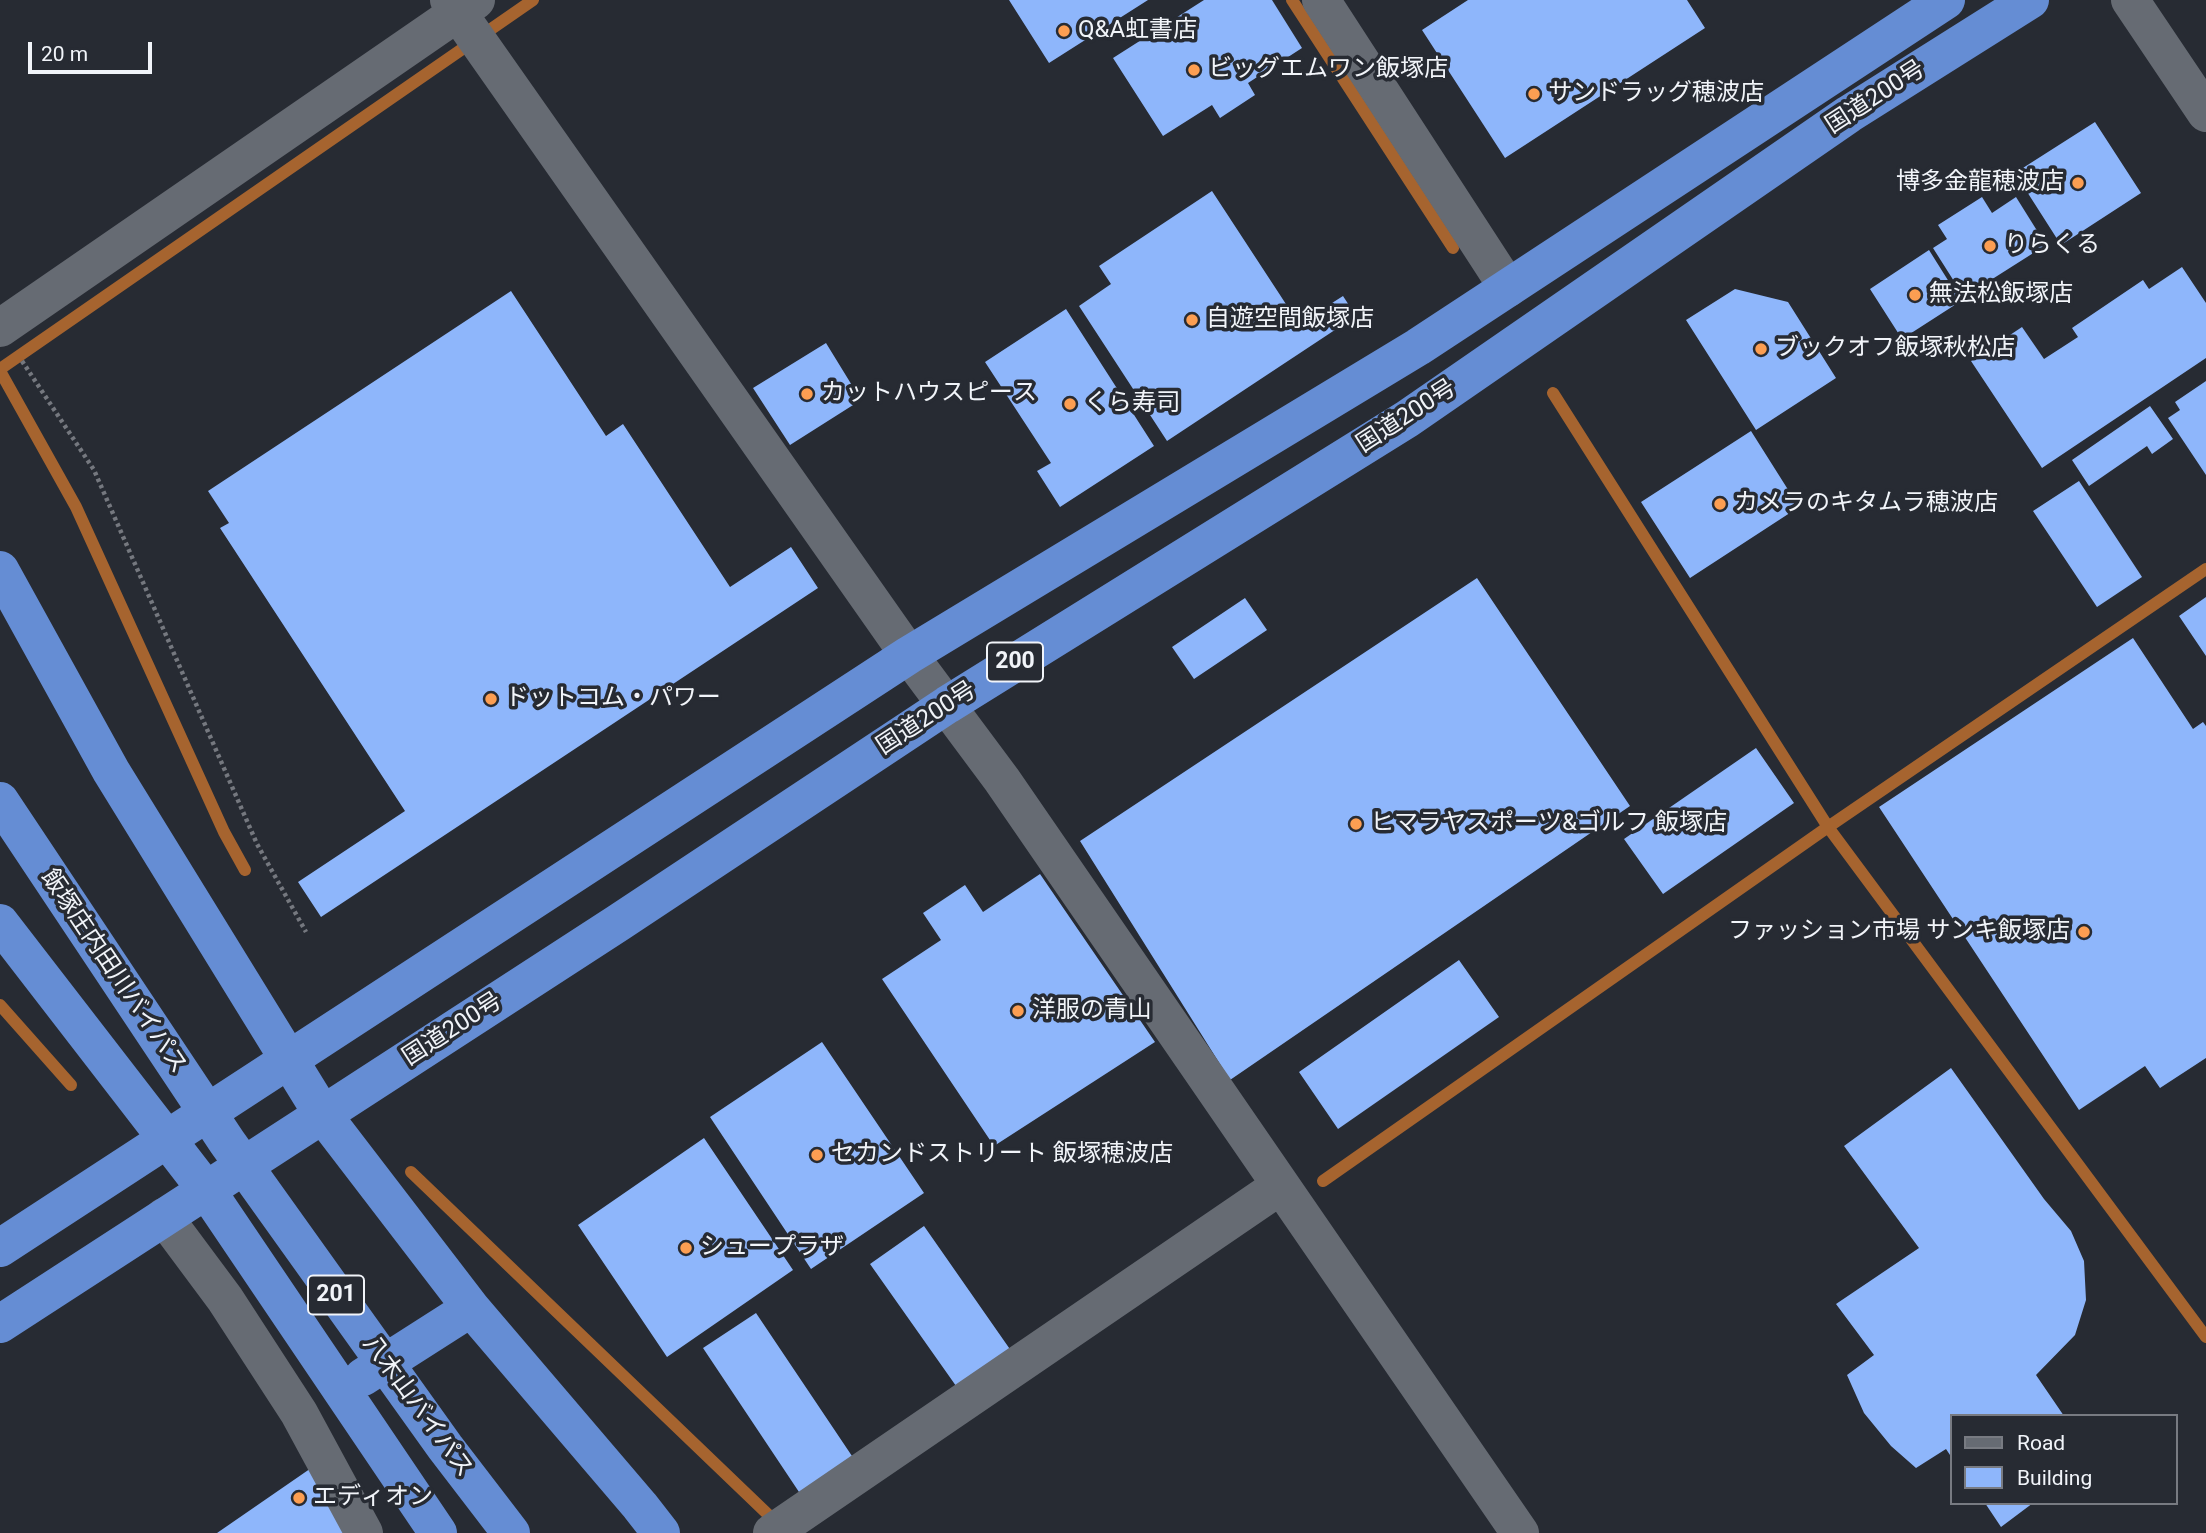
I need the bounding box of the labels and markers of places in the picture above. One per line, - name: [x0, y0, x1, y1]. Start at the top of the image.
- place label: Q&A虹書店: [1078, 17, 1197, 45]
- marker: Q&A虹書店: [1056, 23, 1072, 39]
- place label: ビッグエムワン飯塚店: [1208, 56, 1448, 84]
- marker: ビッグエムワン飯塚店: [1186, 62, 1202, 78]
- place label: サンドラッグ穂波店: [1548, 80, 1764, 108]
- marker: サンドラッグ穂波店: [1526, 86, 1542, 102]
- place label: 博多金龍穂波店: [1896, 169, 2064, 197]
- marker: 博多金龍穂波店: [2070, 175, 2086, 191]
- place label: りらくる: [2004, 232, 2100, 260]
- marker: りらくる: [1982, 238, 1998, 254]
- place label: 無法松飯塚店: [1929, 281, 2073, 309]
- marker: 無法松飯塚店: [1907, 287, 1923, 303]
- place label: 自遊空間飯塚店: [1206, 306, 1374, 334]
- marker: 自遊空間飯塚店: [1184, 312, 1200, 328]
- place label: ブックオフ飯塚秋松店: [1775, 335, 2015, 363]
- marker: ブックオフ飯塚秋松店: [1753, 341, 1769, 357]
- place label: カットハウスピース: [821, 380, 1037, 408]
- marker: カットハウスピース: [799, 386, 815, 402]
- place label: くら寿司: [1084, 390, 1180, 418]
- marker: くら寿司: [1062, 396, 1078, 412]
- place label: カメラのキタムラ穂波店: [1734, 490, 1998, 518]
- marker: カメラのキタムラ穂波店: [1712, 496, 1728, 512]
- place label: ドットコム・パワー: [505, 685, 721, 713]
- marker: ドットコム・パワー: [483, 691, 499, 707]
- place label: ヒマラヤスポーツ&ゴルフ 飯塚店: [1370, 810, 1727, 838]
- marker: ヒマラヤスポーツ&ゴルフ 飯塚店: [1348, 816, 1364, 832]
- place label: ファッション市場 サンキ飯塚店: [1728, 918, 2070, 946]
- marker: ファッション市場 サンキ飯塚店: [2076, 924, 2092, 940]
- place label: 洋服の青山: [1032, 997, 1152, 1025]
- marker: 洋服の青山: [1010, 1003, 1026, 1019]
- place label: セカンドストリート 飯塚穂波店: [831, 1141, 1173, 1169]
- marker: セカンドストリート 飯塚穂波店: [809, 1147, 825, 1163]
- place label: シュープラザ: [700, 1234, 844, 1262]
- marker: シュープラザ: [678, 1240, 694, 1256]
- place label: エディオン: [313, 1484, 433, 1512]
- marker: エディオン: [291, 1490, 307, 1506]

